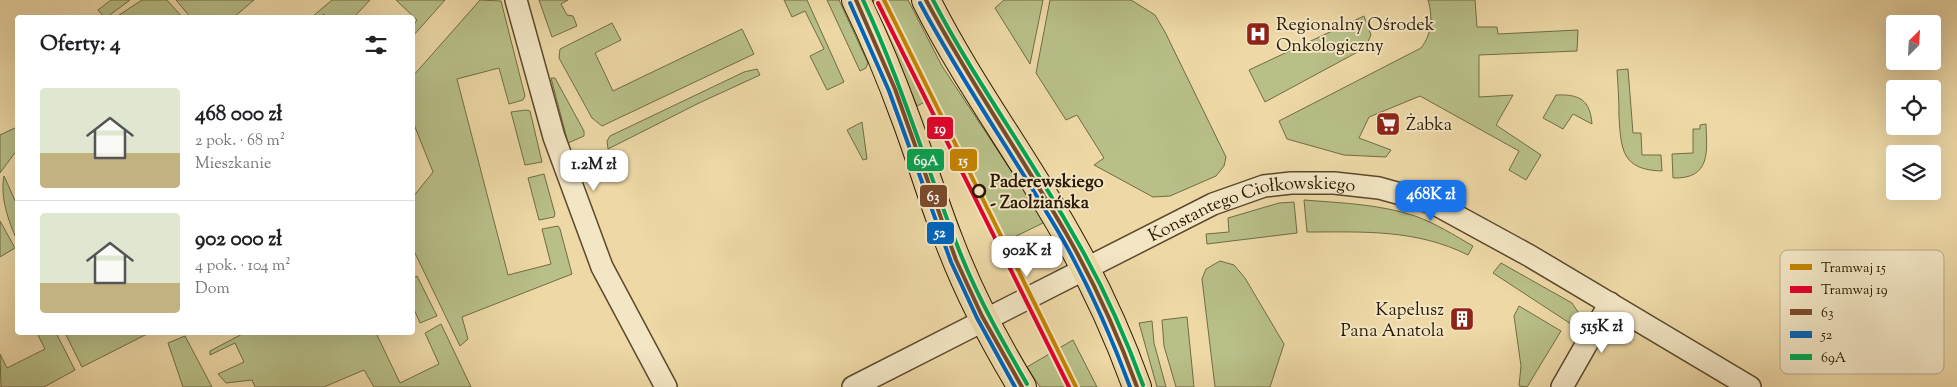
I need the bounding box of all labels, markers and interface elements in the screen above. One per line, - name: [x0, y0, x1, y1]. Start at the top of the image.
- place label: Regionalny Ośrodek Onkologiczny: [1276, 13, 1435, 60]
- north arrow: [1886, 15, 1941, 70]
- map controls: [1886, 15, 1941, 200]
- hospital icon: Regionalny Ośrodek Onkologiczny: [1245, 21, 1271, 47]
- text: Oferty: 4: [40, 30, 121, 60]
- icon: filters: [362, 31, 390, 59]
- button: locate: [1886, 80, 1941, 135]
- text: 468 000 zł: [195, 100, 282, 130]
- icon: home: [80, 108, 140, 168]
- supermarket icon: Żabka: [1375, 111, 1401, 137]
- place label: Żabka: [1406, 113, 1452, 139]
- line badge: 19: [926, 116, 954, 140]
- text: 19: [934, 120, 946, 140]
- text: 2 pok. · 68 m²: [195, 130, 285, 153]
- button: layers: [1886, 145, 1941, 200]
- line badge: 69A: [906, 148, 945, 172]
- line badge: 15: [949, 148, 978, 172]
- pin: 1.2M zł: [548, 150, 640, 192]
- text: 69A: [913, 152, 939, 172]
- text: 15: [958, 152, 968, 172]
- text: Mieszkanie: [195, 153, 271, 176]
- text: 1.2M zł: [571, 154, 617, 177]
- place label: Paderewskiego - Zaolziańska: [990, 170, 1104, 217]
- street label: Konstantego Ciołkowskiego: [1144, 172, 1357, 250]
- pin: 468K zł: [1385, 180, 1477, 222]
- line badge: 63: [919, 184, 948, 208]
- marker: Paderewskiego - Zaolziańska: [972, 184, 986, 198]
- text: 468K zł: [1406, 184, 1456, 207]
- text: 63: [927, 188, 940, 208]
- line badge: 52: [926, 221, 955, 245]
- text: 52: [933, 224, 946, 244]
- text: 902 000 zł: [195, 225, 282, 255]
- icon: home: [80, 233, 140, 293]
- pin: 902K zł: [981, 236, 1073, 278]
- text: 902K zł: [1002, 240, 1052, 263]
- legend: [1780, 250, 1944, 374]
- text: 4 pok. · 104 m²: [195, 255, 291, 278]
- text: Tramwaj 15: [1821, 259, 1886, 279]
- text: Dom: [195, 278, 230, 301]
- text: Tramwaj 19: [1821, 281, 1888, 301]
- place label: Kapelusz Pana Anatola: [1340, 298, 1444, 345]
- text: 63: [1821, 304, 1834, 324]
- building icon: Kapelusz Pana Anatola: [1449, 306, 1475, 332]
- pin: 515K zł: [1556, 312, 1648, 354]
- text: 515K zł: [1581, 316, 1623, 339]
- text: 52: [1820, 326, 1833, 346]
- text: 69A: [1821, 349, 1847, 369]

